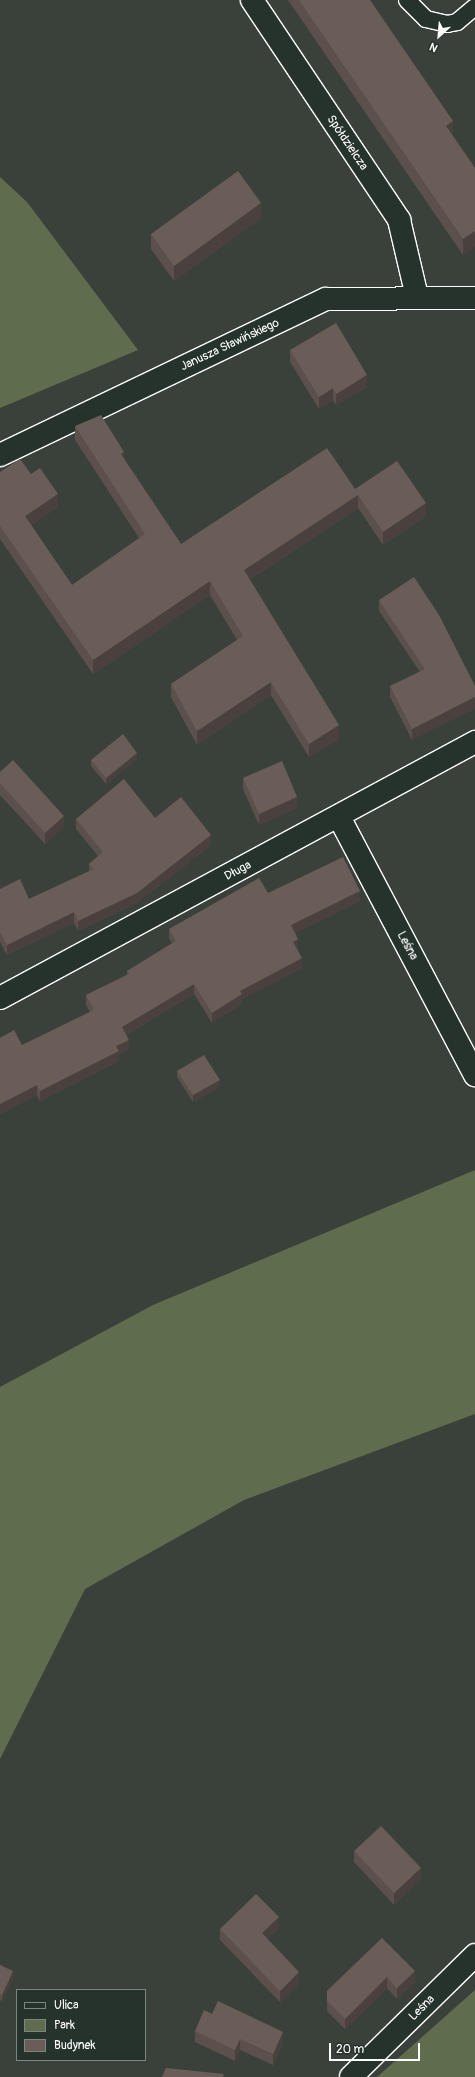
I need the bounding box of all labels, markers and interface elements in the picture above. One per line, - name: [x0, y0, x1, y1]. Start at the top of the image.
- north arrow: [419, 16, 459, 56]
- text: N: [427, 40, 440, 55]
- street label: Spółdzielcza: [323, 113, 371, 173]
- street label: Janusza Sławińskiego: [178, 316, 282, 374]
- street label: Długa: [222, 858, 254, 884]
- street label: Leśna: [394, 929, 420, 963]
- legend: [16, 1989, 146, 2061]
- street label: Leśna: [406, 1992, 438, 2024]
- text: Ulica: [54, 1998, 79, 2013]
- text: Park: [54, 2018, 75, 2033]
- scale bar: [331, 2035, 422, 2061]
- text: Budynek: [54, 2038, 96, 2053]
- text: 20 m: [336, 2042, 364, 2057]

